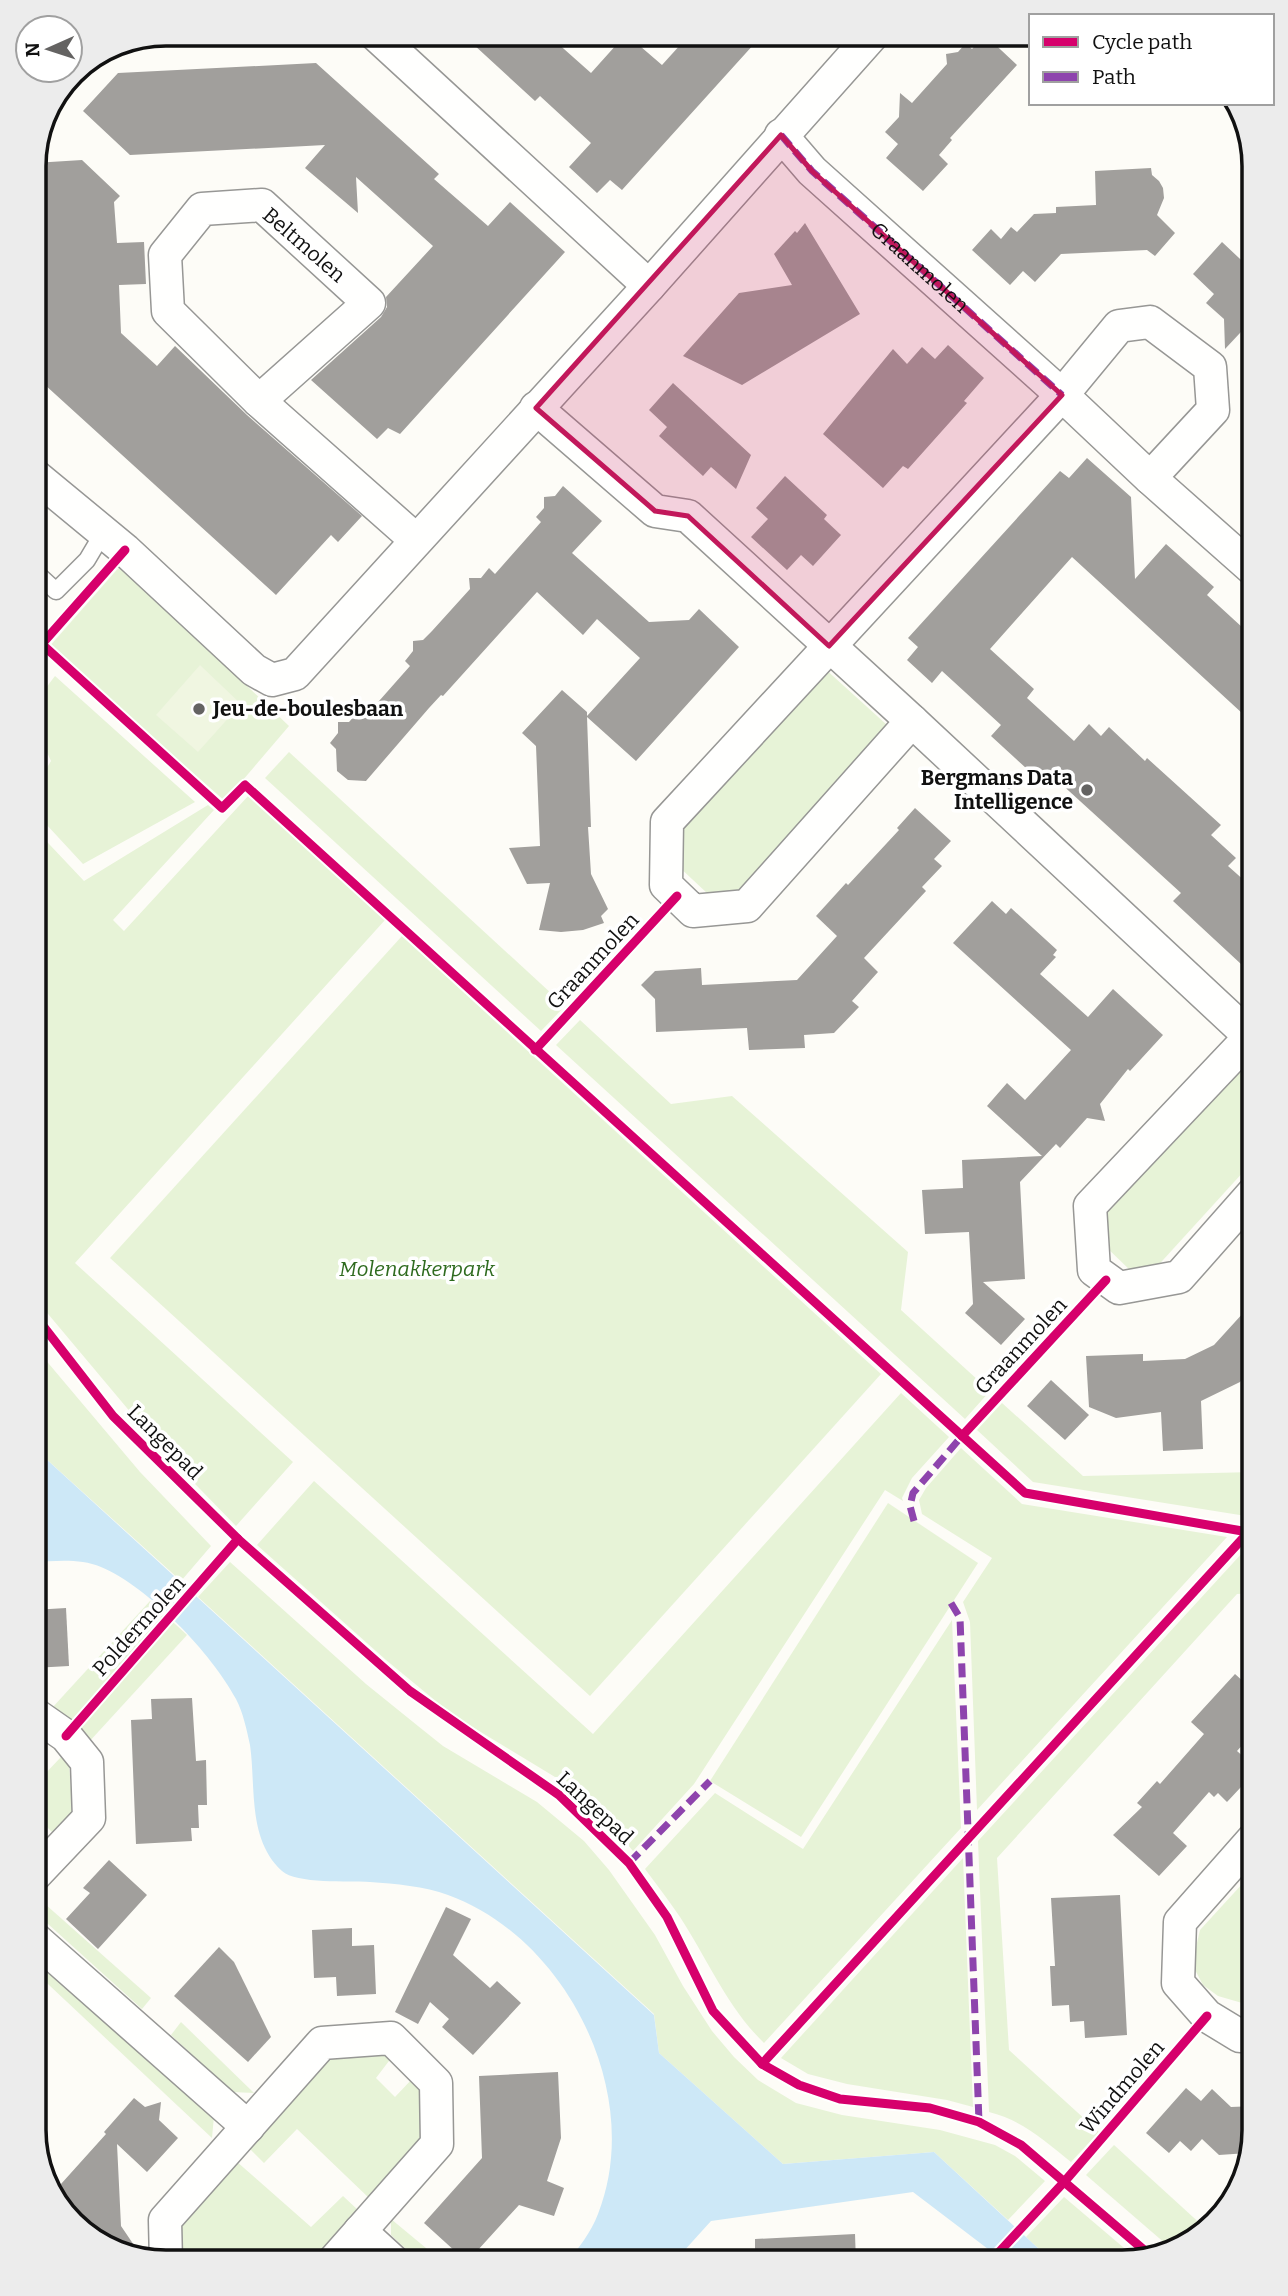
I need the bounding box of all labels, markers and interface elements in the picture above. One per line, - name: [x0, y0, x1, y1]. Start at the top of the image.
- north arrow: [14, 14, 84, 84]
- legend: [1029, 14, 1274, 105]
- text: Cycle path: [1092, 29, 1192, 55]
- text: N: [21, 42, 44, 58]
- text: Path: [1092, 64, 1136, 90]
- street label: Beltmolen: [257, 202, 351, 288]
- street label: Graanmolen: [865, 217, 974, 318]
- place label: Jeu-de-boulesbaan: [212, 696, 404, 722]
- marker: Jeu-de-boulesbaan: [191, 701, 207, 717]
- place label: Bergmans Data Intelligence: [921, 765, 1073, 815]
- marker: Bergmans Data Intelligence: [1079, 782, 1095, 798]
- street label: Graanmolen: [541, 907, 645, 1015]
- park label: Molenakkerpark: [339, 1256, 496, 1282]
- street label: Graanmolen: [969, 1292, 1073, 1400]
- street label: Langepad: [122, 1399, 208, 1485]
- street label: Poldermolen: [87, 1570, 191, 1682]
- street label: Langepad: [551, 1766, 639, 1850]
- street label: Windmolen: [1074, 2035, 1170, 2139]

